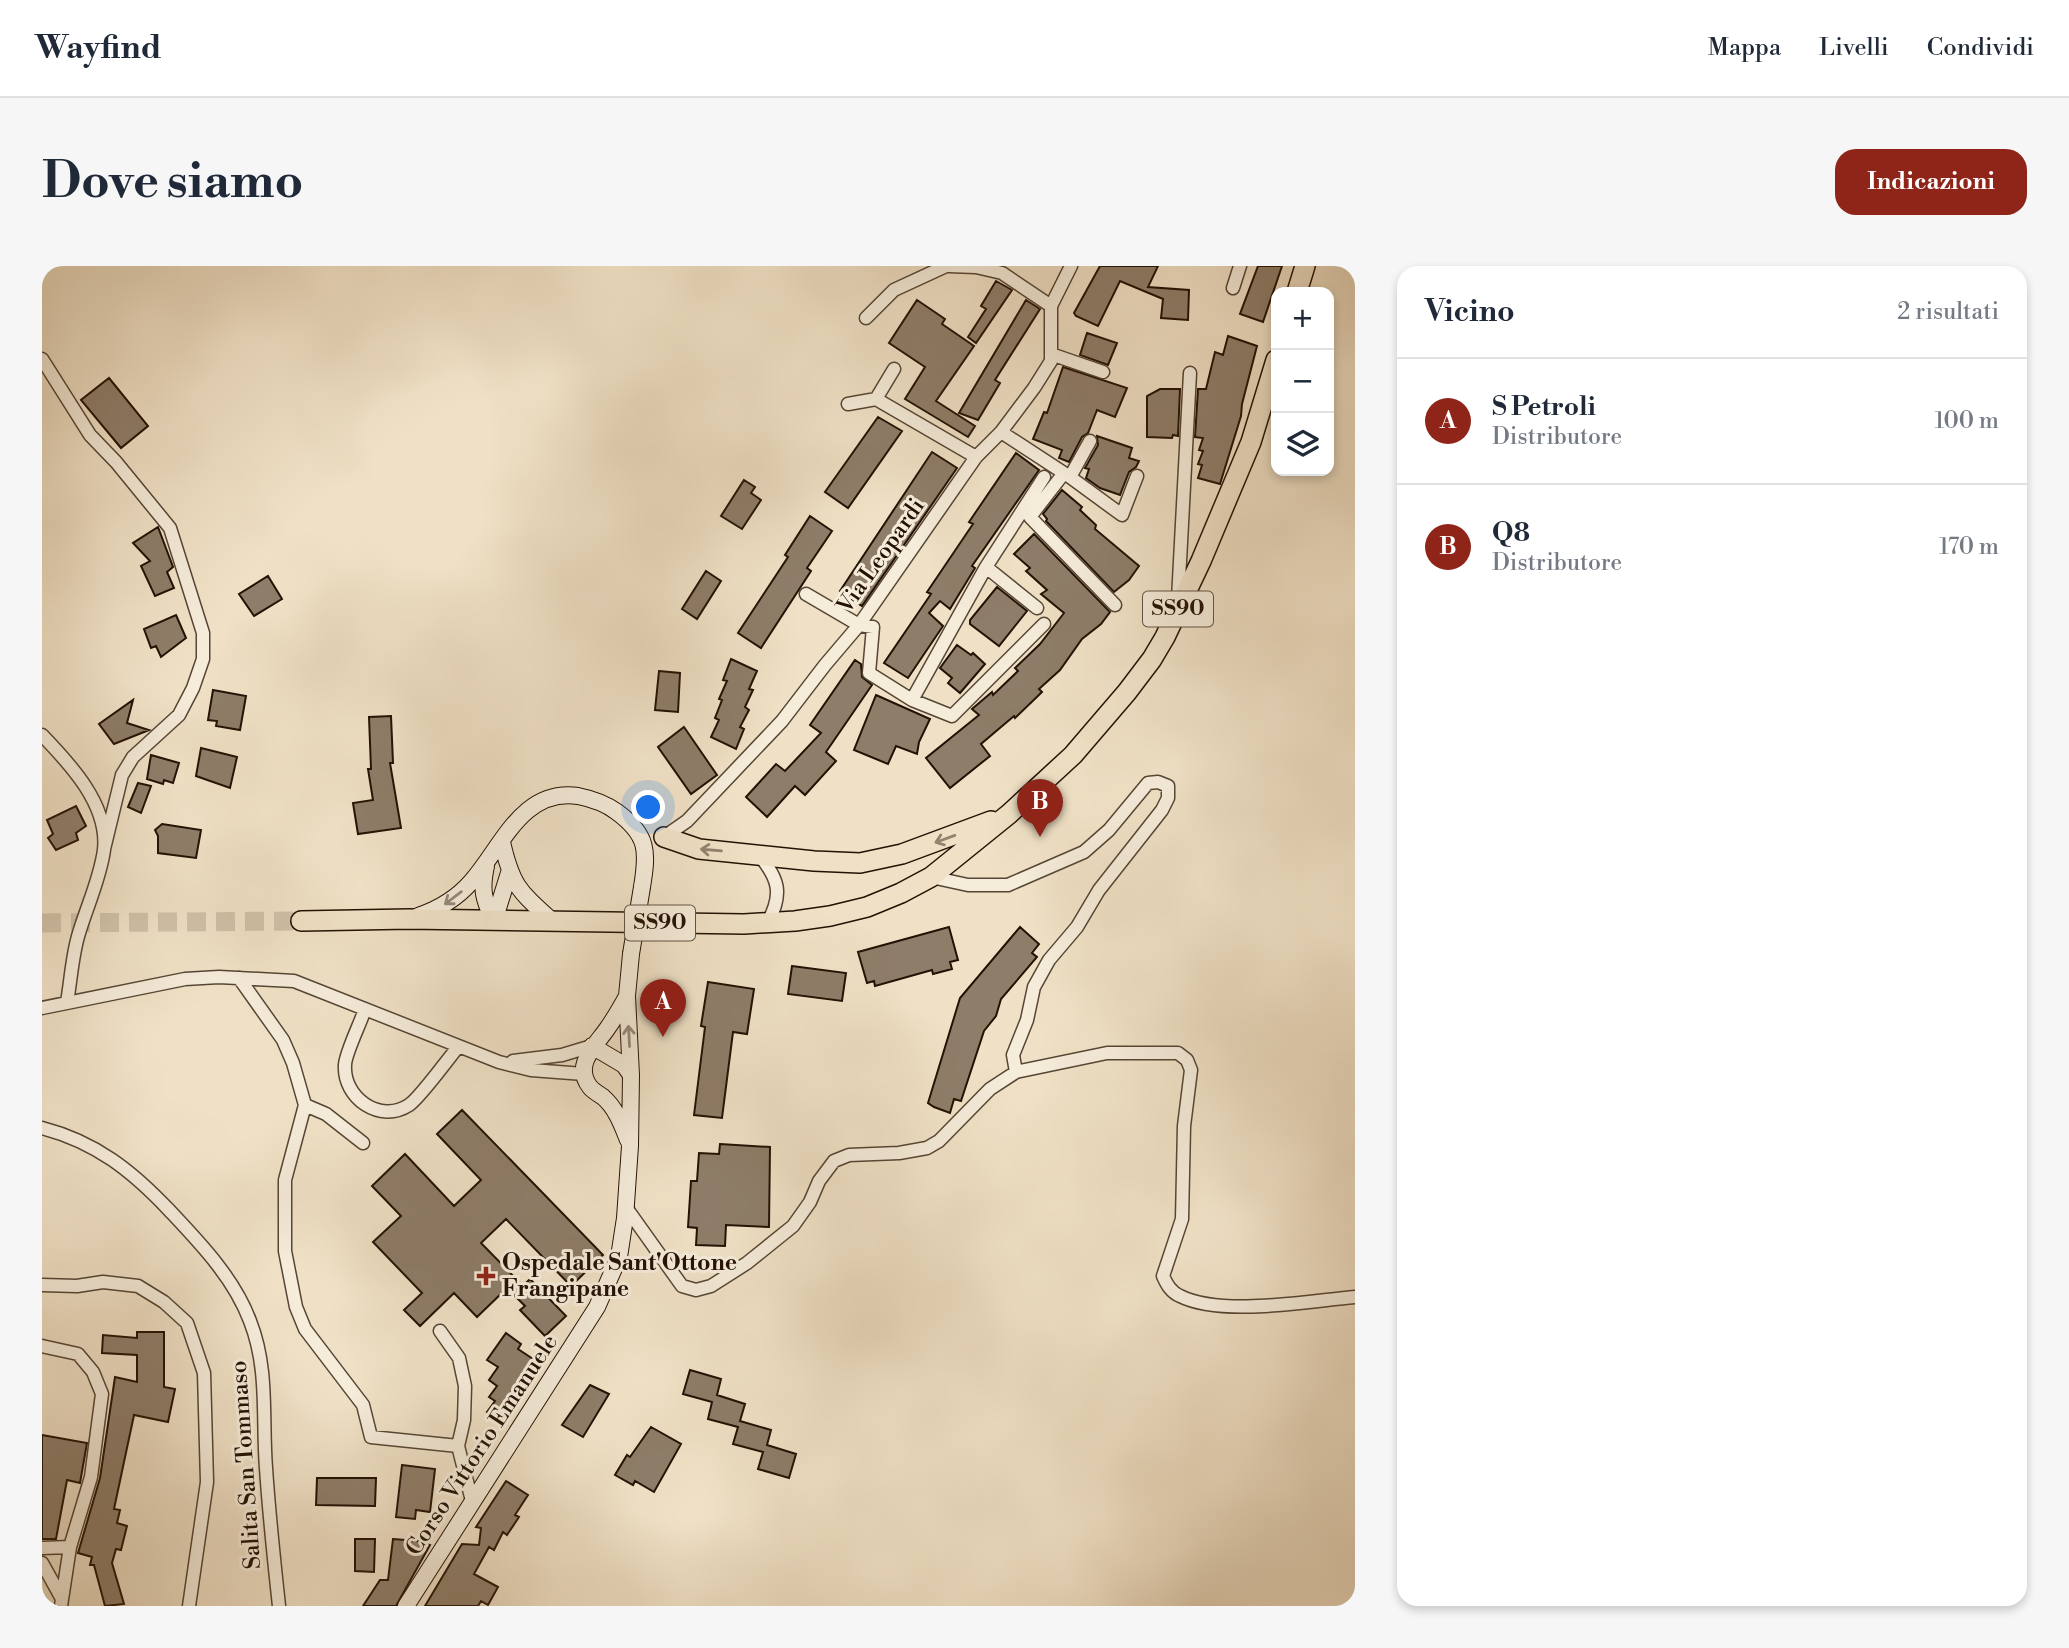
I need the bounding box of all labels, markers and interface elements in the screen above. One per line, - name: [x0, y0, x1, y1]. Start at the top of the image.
- text: Wayfind: [35, 28, 162, 69]
- text: Mappa: [1708, 33, 1781, 63]
- text: Livelli: [1819, 33, 1889, 63]
- text: Condividi: [1927, 33, 2034, 63]
- button: Indicazioni: [1835, 149, 2027, 215]
- text: Dove siamo: [42, 152, 303, 213]
- map controls: [1271, 287, 1334, 476]
- button: +: [1271, 287, 1334, 350]
- text: Vicino: [1425, 293, 1515, 331]
- text: 2 risultati: [1897, 298, 1999, 326]
- button: −: [1271, 350, 1334, 413]
- text: S Petroli: [1492, 391, 1596, 423]
- text: A: [1440, 407, 1456, 435]
- text: 100 m: [1934, 407, 1999, 435]
- button: layers: [1271, 413, 1334, 476]
- text: Distributore: [1492, 423, 1622, 451]
- street label: Via Leopardi: [830, 493, 931, 620]
- text: Q8: [1492, 517, 1530, 549]
- text: B: [1439, 533, 1457, 561]
- text: 170 m: [1939, 533, 1999, 561]
- text: Distributore: [1492, 549, 1622, 577]
- road number: SS90: [1143, 592, 1213, 626]
- pin: B: [1017, 779, 1063, 837]
- your location: [631, 790, 665, 824]
- one-way arrow: [934, 833, 956, 846]
- one-way arrow: [700, 843, 722, 856]
- one-way arrow: [443, 890, 462, 905]
- road number: SS90: [625, 906, 695, 940]
- pin: A: [640, 979, 686, 1037]
- one-way arrow: [623, 1025, 636, 1048]
- place label: Ospedale Sant'Ottone Frangipane: [502, 1249, 737, 1303]
- marker: Ospedale Sant'Ottone Frangipane: [476, 1266, 496, 1286]
- street label: Corso Vittorio Emanuele: [400, 1329, 564, 1561]
- street label: Salita San Tommaso: [225, 1360, 267, 1570]

